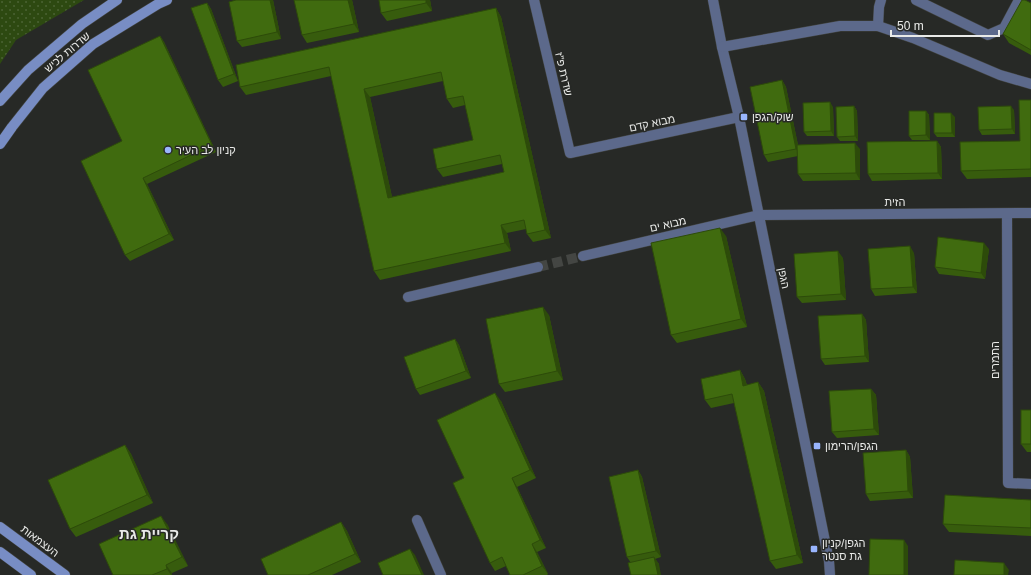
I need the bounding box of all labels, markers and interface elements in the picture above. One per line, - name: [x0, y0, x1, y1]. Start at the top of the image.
- scale bar: [891, 12, 999, 38]
- text: 50 m: [897, 19, 924, 33]
- street label: שדרות לכיש: [42, 29, 92, 75]
- street label: שדרת פ"ז: [553, 51, 575, 97]
- place label: שוק/הגפן: [752, 111, 794, 123]
- street label: מבוא קדם: [628, 112, 676, 134]
- marker: שוק/הגפן: [739, 112, 749, 122]
- place label: קניון לב העיר: [176, 144, 236, 156]
- marker: קניון לב העיר: [163, 145, 173, 155]
- street label: הזית: [885, 196, 905, 208]
- street label: מבוא ים: [649, 214, 687, 234]
- street label: הגפן: [776, 266, 792, 290]
- street label: התמרים: [989, 341, 1001, 379]
- place label: הגפן/הרימון: [825, 440, 878, 452]
- marker: הגפן/הרימון: [812, 441, 822, 451]
- street label: העצמאות: [19, 523, 61, 559]
- district label: קריית גת: [119, 525, 179, 542]
- place label: הגפן/קניון גת סנטר: [822, 537, 866, 562]
- marker: הגפן/קניון גת סנטר: [809, 544, 819, 554]

